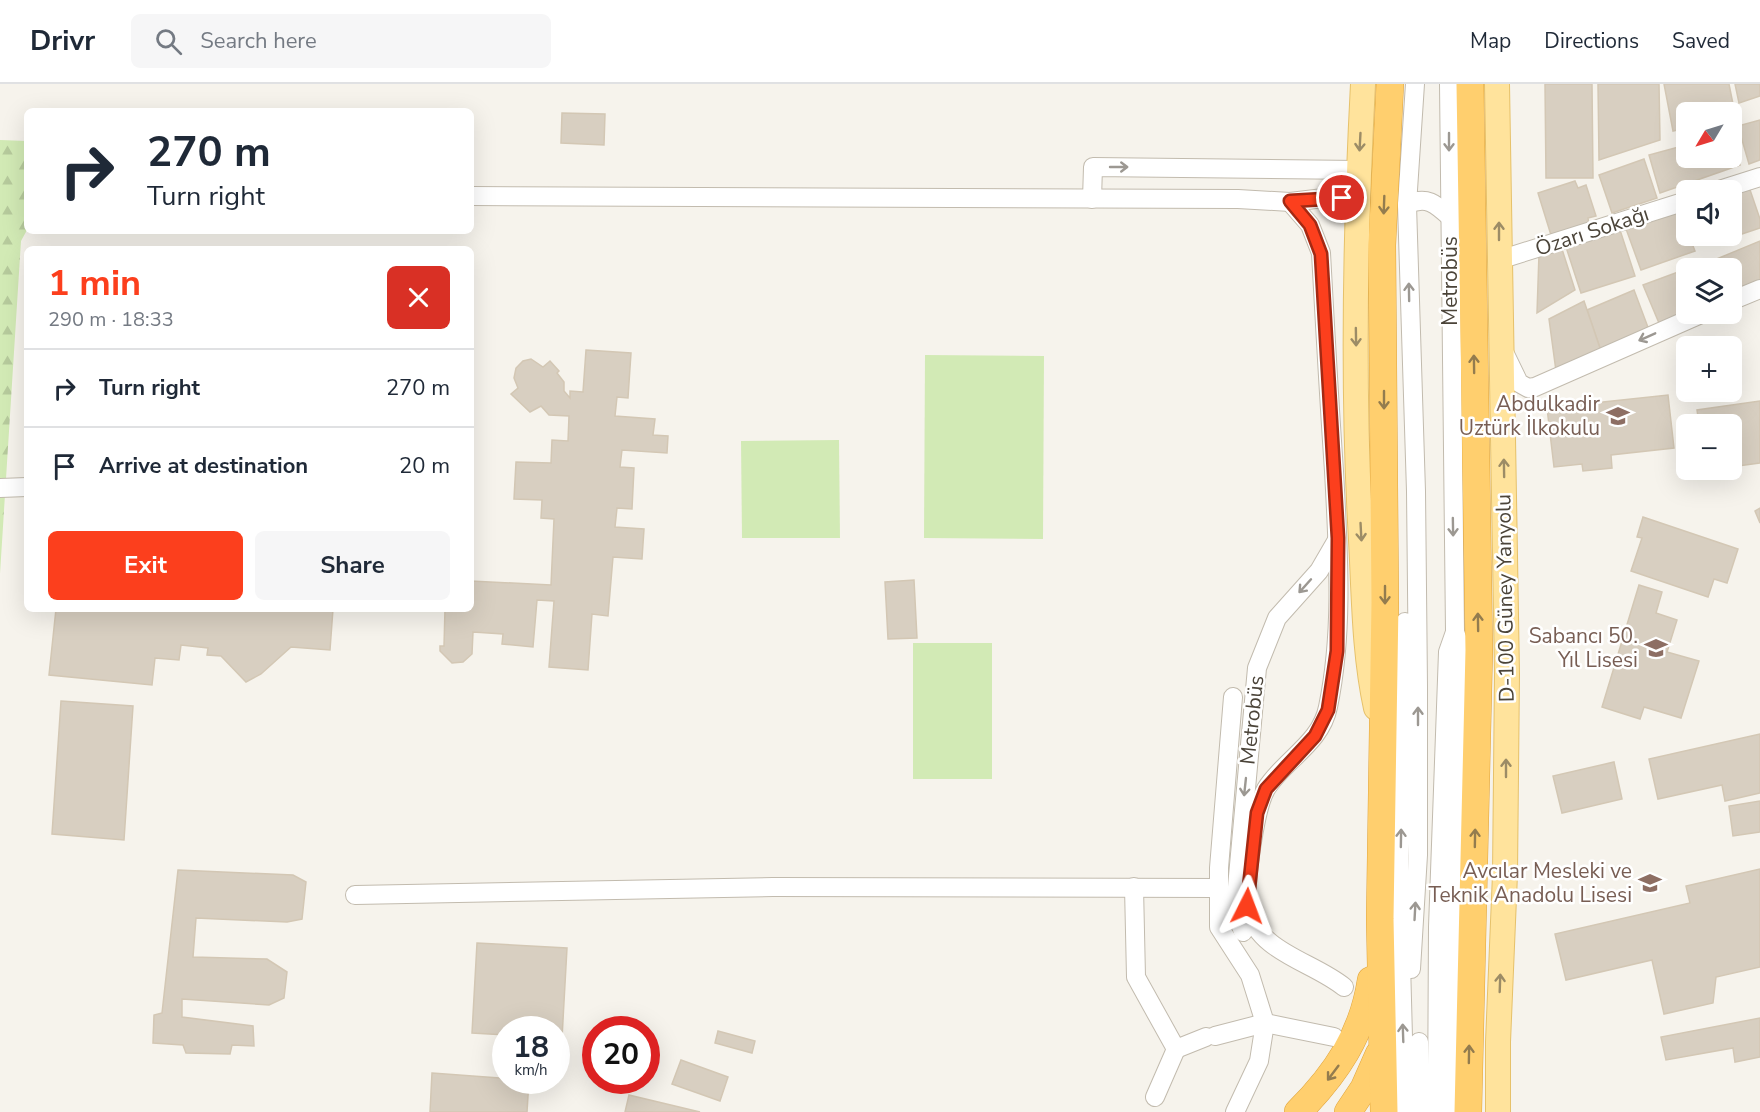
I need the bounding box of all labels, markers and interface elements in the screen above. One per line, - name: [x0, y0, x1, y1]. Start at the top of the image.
- search box: [131, 14, 551, 68]
- text: Drivr: [30, 22, 95, 60]
- icon: search: [152, 25, 185, 58]
- text: Search here: [200, 26, 317, 56]
- text: Map: [1470, 27, 1511, 55]
- text: Directions: [1544, 27, 1639, 55]
- text: Saved: [1672, 27, 1730, 55]
- north arrow: [1676, 102, 1742, 168]
- map controls: [1676, 102, 1742, 480]
- text: 270 m: [147, 124, 271, 181]
- icon: right: [48, 132, 126, 210]
- one-way arrow: [1354, 132, 1365, 152]
- one-way arrow: [1443, 132, 1455, 152]
- one-way arrow: [1109, 161, 1129, 173]
- pin: [1316, 172, 1367, 223]
- text: Turn right: [147, 178, 265, 215]
- button: sound: [1676, 180, 1742, 246]
- icon: arrive: [1325, 181, 1358, 214]
- one-way arrow: [1378, 195, 1389, 215]
- street label: Özarı Sokağı: [1532, 199, 1652, 263]
- one-way arrow: [1493, 221, 1505, 241]
- street label: Metrobüs: [1436, 236, 1464, 326]
- button: layers: [1676, 258, 1742, 324]
- text: 1 min: [48, 259, 141, 308]
- button: close: [387, 266, 450, 329]
- one-way arrow: [1404, 282, 1415, 302]
- text: 290 m · 18:33: [48, 306, 174, 333]
- one-way arrow: [1350, 327, 1362, 347]
- one-way arrow: [1639, 332, 1657, 343]
- button: +: [1676, 336, 1742, 402]
- one-way arrow: [1468, 354, 1480, 374]
- icon: right: [48, 372, 81, 405]
- text: Turn right: [99, 373, 200, 403]
- text: 270 m: [386, 373, 450, 403]
- one-way arrow: [1378, 390, 1389, 410]
- place label: Abdulkadir Uztürk İlkokulu: [1459, 390, 1600, 442]
- school or university icon: Abdulkadir Uztürk İlkokulu: [1605, 403, 1631, 429]
- button: −: [1676, 414, 1742, 480]
- icon: arrive: [48, 450, 81, 483]
- text: Arrive at destination: [99, 451, 308, 481]
- text: 20 m: [399, 451, 450, 481]
- one-way arrow: [1498, 458, 1510, 478]
- street label: D-100 Güney Yanyolu: [1489, 494, 1521, 702]
- one-way arrow: [1447, 517, 1459, 537]
- one-way arrow: [1355, 522, 1366, 542]
- button: Exit: [48, 531, 243, 600]
- button: Share: [255, 531, 450, 600]
- one-way arrow: [1298, 579, 1312, 594]
- one-way arrow: [1379, 585, 1391, 605]
- one-way arrow: [1472, 612, 1484, 632]
- place label: Sabancı 50. Yıl Lisesi: [1529, 622, 1638, 674]
- school or university icon: Sabancı 50. Yıl Lisesi: [1643, 635, 1669, 661]
- street label: Metrobüs: [1233, 674, 1271, 766]
- one-way arrow: [1412, 706, 1424, 726]
- one-way arrow: [1500, 758, 1512, 778]
- one-way arrow: [1239, 777, 1250, 797]
- one-way arrow: [1395, 828, 1406, 848]
- one-way arrow: [1469, 828, 1481, 848]
- place label: Avcılar Mesleki ve Teknik Anadolu Lisesi: [1428, 857, 1632, 909]
- school or university icon: Avcılar Mesleki ve Teknik Anadolu Lisesi: [1637, 870, 1663, 896]
- position arrow: [1215, 874, 1279, 938]
- one-way arrow: [1410, 901, 1421, 921]
- one-way arrow: [1495, 974, 1506, 994]
- speed limit sign: 20: [582, 1016, 660, 1094]
- one-way arrow: [1398, 1023, 1409, 1043]
- text: 18: [513, 1027, 549, 1068]
- one-way arrow: [1464, 1044, 1475, 1064]
- text: km/h: [514, 1060, 548, 1080]
- one-way arrow: [1326, 1065, 1339, 1081]

